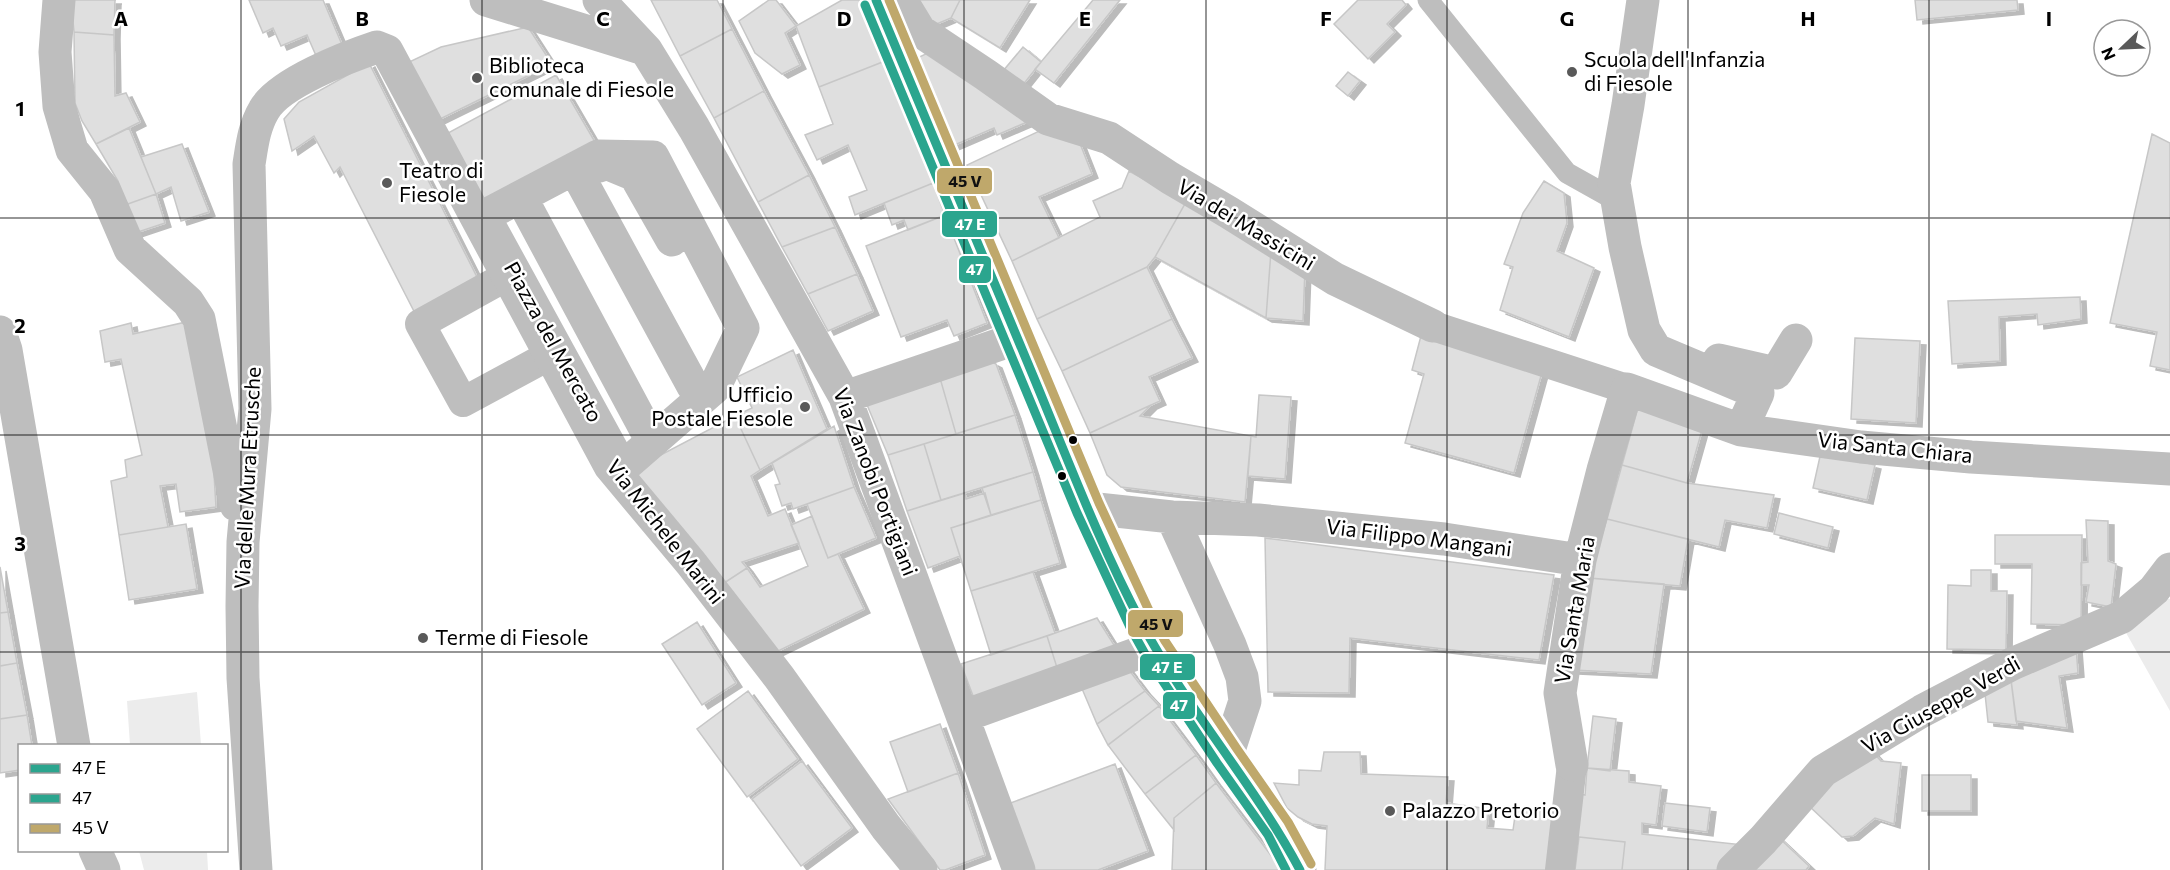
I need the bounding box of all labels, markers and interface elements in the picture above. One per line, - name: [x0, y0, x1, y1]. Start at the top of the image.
- text: A: [114, 6, 128, 30]
- text: B: [355, 6, 369, 30]
- text: C: [596, 6, 610, 30]
- text: D: [837, 6, 851, 30]
- text: E: [1079, 6, 1091, 30]
- text: F: [1320, 6, 1332, 30]
- text: G: [1560, 6, 1574, 30]
- text: H: [1801, 6, 1816, 30]
- text: I: [2046, 6, 2052, 30]
- north arrow: [2092, 18, 2152, 78]
- text: N: [2097, 45, 2119, 63]
- place label: Scuola dell'Infanzia di Fiesole: [1584, 46, 1765, 95]
- place label: Biblioteca comunale di Fiesole: [489, 52, 674, 101]
- marker: Scuola dell'Infanzia di Fiesole: [1565, 65, 1579, 79]
- marker: Biblioteca comunale di Fiesole: [470, 71, 484, 85]
- text: 1: [15, 96, 25, 120]
- place label: Teatro di Fiesole: [399, 157, 484, 206]
- line badge: 45 V: [936, 167, 993, 195]
- text: 45 V: [948, 171, 982, 190]
- street label: Via dei Massicini: [1173, 173, 1320, 275]
- marker: Teatro di Fiesole: [380, 176, 394, 190]
- line badge: 47 E: [941, 210, 998, 238]
- text: 47 E: [955, 214, 985, 233]
- line badge: 47: [958, 255, 992, 284]
- street label: Piazza del Mercato: [500, 257, 609, 426]
- text: 47: [966, 259, 984, 278]
- text: 2: [14, 313, 26, 337]
- street label: Via delle Mura Etrusche: [228, 366, 265, 590]
- place label: Ufficio Postale Fiesole: [651, 381, 793, 430]
- street label: Via Zanobi Portigiani: [829, 384, 924, 579]
- marker: Ufficio Postale Fiesole: [798, 400, 812, 414]
- street label: Via Santa Chiara: [1816, 426, 1974, 467]
- unlabelled marker: [1067, 434, 1079, 446]
- street label: Via Michele Marini: [602, 454, 730, 608]
- unlabelled marker: [1056, 470, 1068, 482]
- street label: Via Filippo Mangani: [1325, 513, 1513, 560]
- text: 3: [14, 531, 26, 555]
- street label: Via Santa Maria: [1548, 534, 1599, 685]
- line badge: 45 V: [1127, 609, 1184, 638]
- text: 45 V: [1139, 614, 1173, 633]
- place label: Terme di Fiesole: [435, 624, 588, 649]
- marker: Terme di Fiesole: [416, 631, 430, 645]
- street label: Via Giuseppe Verdi: [1857, 650, 2024, 758]
- line badge: 47 E: [1139, 653, 1196, 681]
- text: 47 E: [1152, 657, 1182, 676]
- line badge: 47: [1162, 691, 1196, 720]
- text: 47: [1170, 695, 1188, 714]
- legend: [18, 744, 228, 852]
- text: 47 E: [72, 756, 106, 778]
- text: 47: [72, 786, 92, 808]
- place label: Palazzo Pretorio: [1402, 797, 1559, 822]
- marker: Palazzo Pretorio: [1383, 804, 1397, 818]
- text: 45 V: [72, 816, 109, 838]

